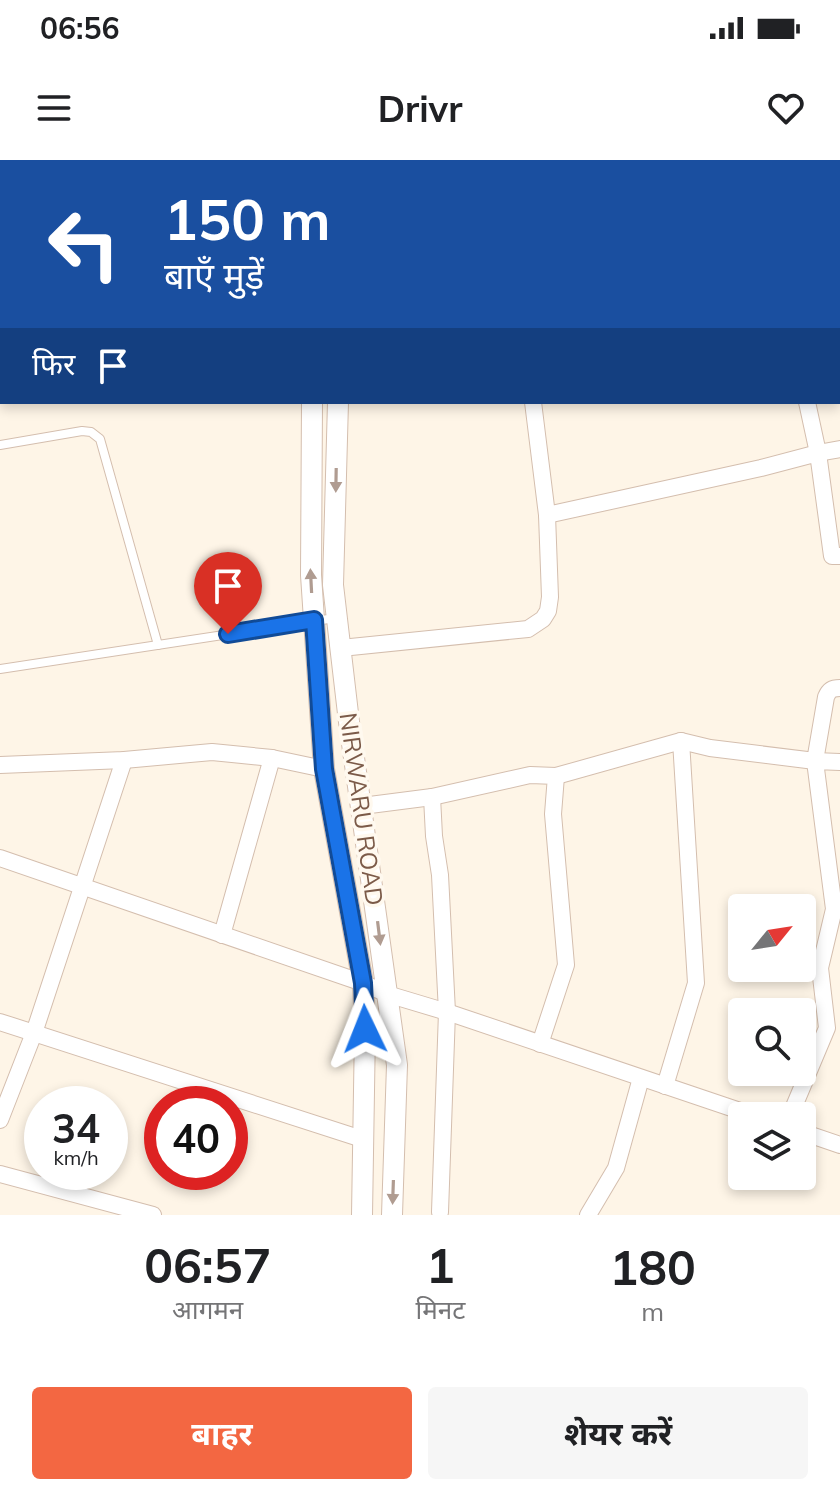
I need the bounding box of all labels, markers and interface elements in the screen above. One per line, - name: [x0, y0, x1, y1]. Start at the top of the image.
- text: 06:56: [40, 9, 119, 47]
- icon: menu: [32, 86, 76, 130]
- text: Drivr: [378, 86, 462, 131]
- icon: heart: [764, 86, 808, 130]
- text: 150 m: [164, 184, 331, 254]
- icon: left: [32, 192, 136, 296]
- text: बाएँ मुड़ें: [164, 253, 264, 298]
- icon: arrive: [91, 344, 135, 388]
- text: फिर: [32, 345, 75, 383]
- one-way arrow: [329, 468, 342, 493]
- pin: [194, 552, 262, 634]
- icon: arrive: [206, 564, 250, 608]
- one-way arrow: [305, 568, 318, 593]
- street label: NIRWARU ROAD: [334, 711, 390, 907]
- north arrow: [728, 894, 816, 982]
- map controls: [728, 894, 816, 1190]
- one-way arrow: [373, 921, 386, 946]
- position arrow: [323, 987, 407, 1071]
- button: search: [728, 998, 816, 1086]
- speed limit sign: 40: [144, 1086, 248, 1190]
- button: layers: [728, 1102, 816, 1190]
- text: 34: [52, 1103, 100, 1153]
- text: km/h: [53, 1145, 99, 1170]
- one-way arrow: [386, 1180, 399, 1205]
- text: 06:57: [144, 1235, 271, 1295]
- text: 1: [426, 1235, 455, 1295]
- text: 180: [609, 1237, 696, 1297]
- text: आगमन: [172, 1293, 243, 1326]
- text: मिनट: [415, 1293, 465, 1326]
- text: m: [641, 1295, 664, 1328]
- button: बाहर: [32, 1387, 412, 1479]
- button: शेयर करें: [428, 1387, 808, 1479]

